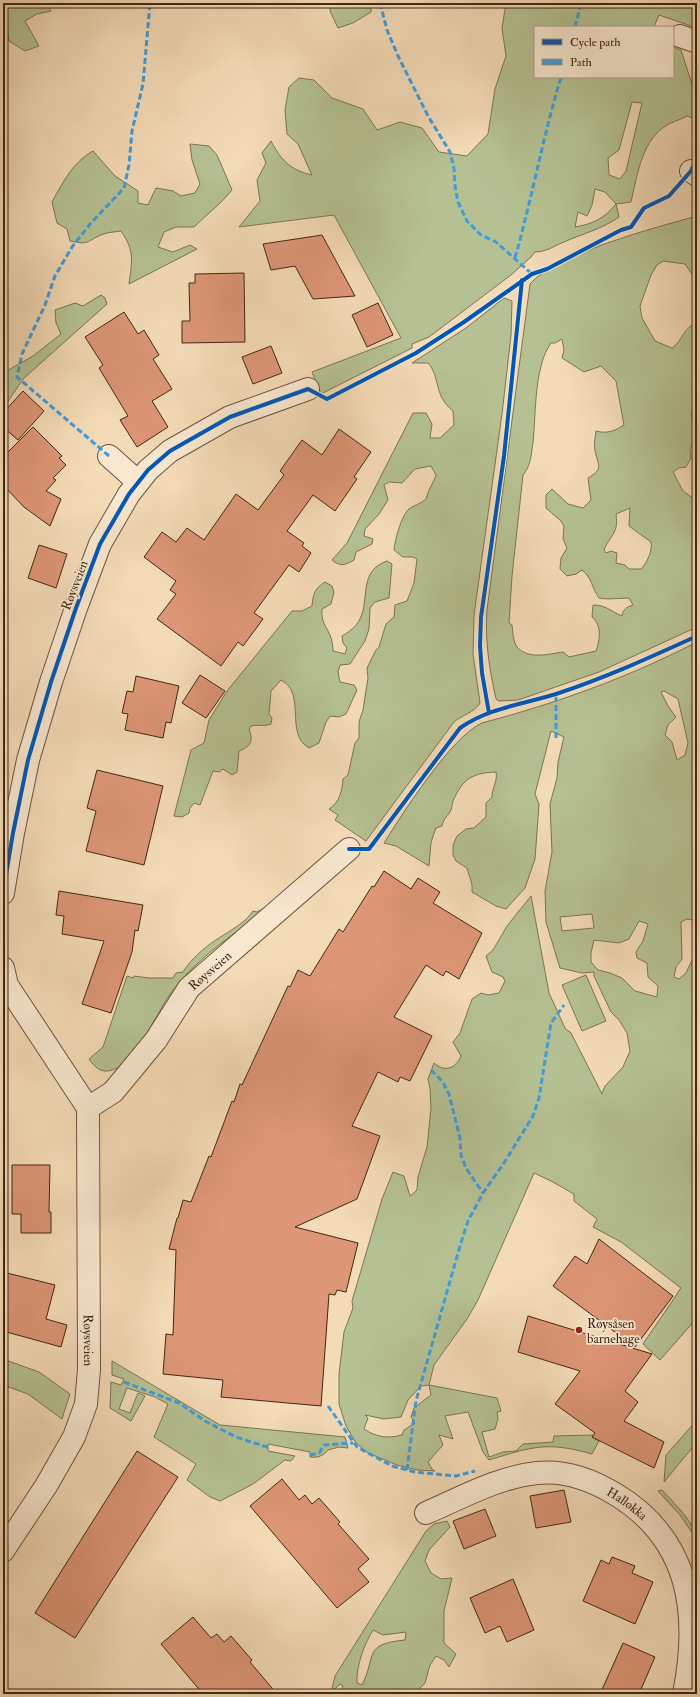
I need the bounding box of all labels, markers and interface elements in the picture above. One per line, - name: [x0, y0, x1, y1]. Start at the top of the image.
- legend: [534, 26, 674, 78]
- text: Cycle path: [570, 35, 621, 50]
- text: Path: [570, 55, 593, 70]
- street label: Røysveien: [58, 558, 93, 613]
- street label: Røysveien: [185, 948, 235, 994]
- street label: Røysveien: [79, 1314, 96, 1367]
- place label: Røysåsen barnehage: [587, 1316, 640, 1347]
- marker: Røysåsen barnehage: [574, 1325, 584, 1335]
- street label: Halløkka: [604, 1484, 651, 1524]

